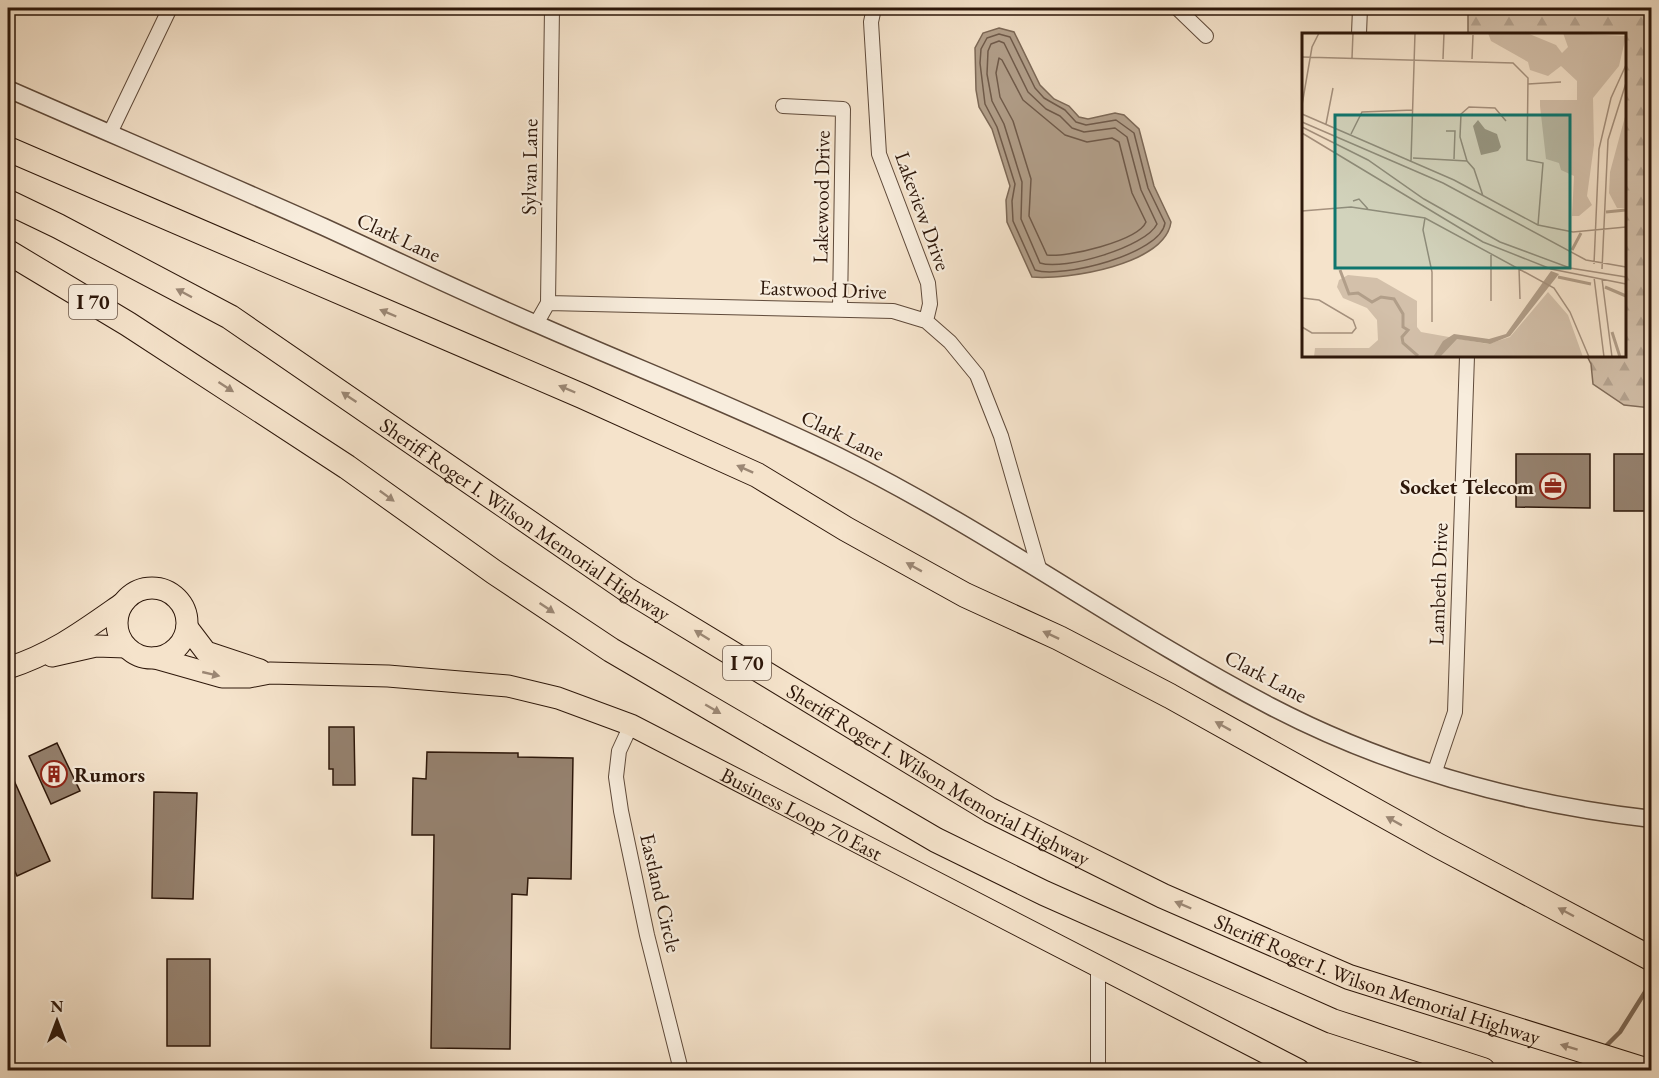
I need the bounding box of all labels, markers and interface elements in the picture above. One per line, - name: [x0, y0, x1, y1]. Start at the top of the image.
- inset map: [1302, 33, 1626, 357]
- street label: Sylvan Lane: [515, 119, 543, 215]
- street label: Lakewood Drive: [806, 130, 836, 264]
- street label: Lakeview Drive: [889, 148, 957, 274]
- street label: Clark Lane: [353, 206, 445, 268]
- street label: Eastwood Drive: [759, 273, 887, 305]
- road number: I 70: [69, 285, 117, 319]
- one-way arrow: [176, 288, 193, 298]
- one-way arrow: [378, 308, 396, 318]
- one-way arrow: [217, 381, 233, 393]
- one-way arrow: [558, 384, 576, 394]
- one-way arrow: [341, 392, 357, 403]
- street label: Clark Lane: [797, 403, 889, 467]
- street label: Sheriff Roger I. Wilson Memorial Highway: [375, 411, 677, 627]
- one-way arrow: [736, 464, 754, 474]
- office icon: Socket Telecom: [1538, 471, 1568, 501]
- place label: Socket Telecom: [1400, 473, 1534, 500]
- one-way arrow: [379, 490, 395, 502]
- street label: Lambeth Drive: [1422, 522, 1454, 646]
- one-way arrow: [905, 562, 922, 572]
- one-way arrow: [538, 602, 554, 614]
- one-way arrow: [694, 630, 710, 641]
- one-way arrow: [1043, 630, 1060, 639]
- street label: Clark Lane: [1220, 643, 1312, 709]
- road number: I 70: [723, 646, 771, 680]
- one-way arrow: [202, 670, 220, 680]
- street label: Sheriff Roger I. Wilson Memorial Highway: [782, 677, 1096, 872]
- one-way arrow: [705, 704, 721, 715]
- one-way arrow: [1215, 721, 1232, 731]
- building icon: Rumors: [39, 759, 69, 789]
- street label: Business Loop 70 East: [716, 760, 888, 866]
- place label: Rumors: [74, 761, 145, 788]
- one-way arrow: [1385, 816, 1402, 826]
- street label: Eastland Circle: [634, 831, 688, 955]
- one-way arrow: [1173, 900, 1191, 910]
- street label: Sheriff Roger I. Wilson Memorial Highway: [1211, 907, 1545, 1050]
- one-way arrow: [1557, 907, 1574, 917]
- north arrow: [27, 991, 87, 1051]
- text: N: [51, 996, 64, 1017]
- one-way arrow: [1560, 1042, 1578, 1051]

